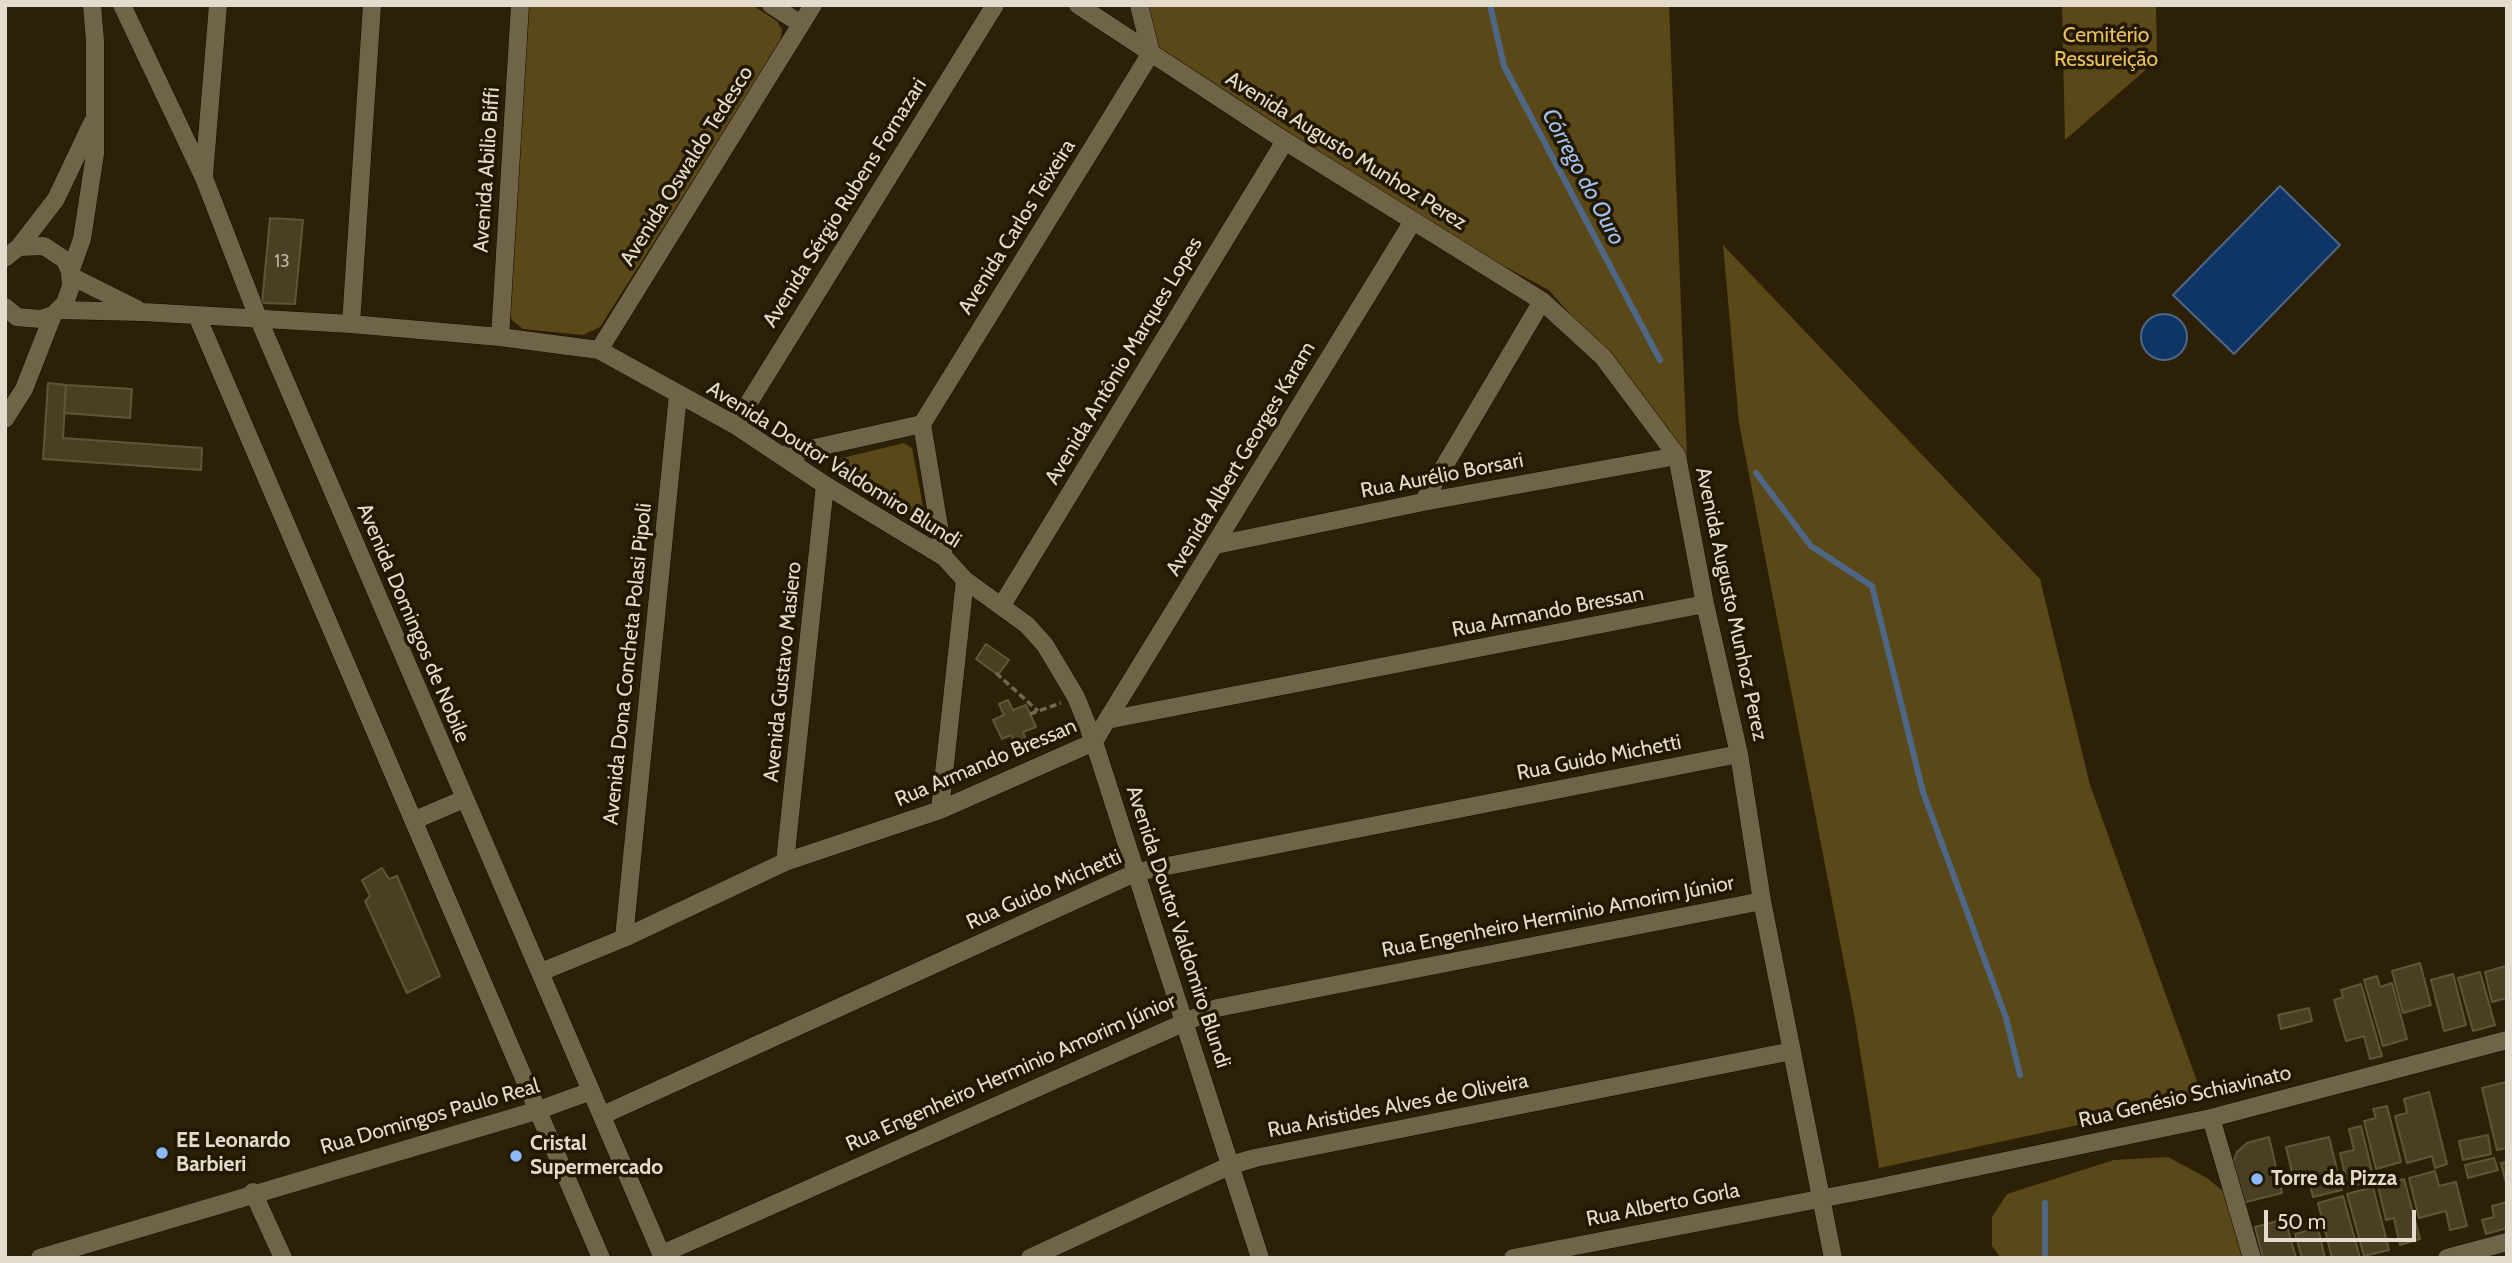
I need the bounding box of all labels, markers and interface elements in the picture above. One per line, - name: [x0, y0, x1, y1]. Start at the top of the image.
- park label: Cemitério Ressureição: [2054, 23, 2158, 73]
- street label: Avenida Oswaldo Tedesco: [615, 61, 759, 271]
- street label: Avenida Augusto Munhoz Perez: [1221, 66, 1471, 236]
- street label: Avenida Sérgio Rubens Fornazari: [758, 74, 932, 332]
- street label: Avenida Abilio Biffi: [469, 86, 505, 254]
- water label: Córrego do Ouro: [1535, 104, 1631, 250]
- street label: Avenida Carlos Teixeira: [953, 135, 1081, 319]
- street label: Avenida Antônio Marques Lopes: [1040, 233, 1208, 489]
- house number: 13: [274, 251, 290, 273]
- street label: Avenida Albert Georges Karam: [1161, 337, 1321, 581]
- street label: Avenida Doutor Valdomiro Blundi: [702, 376, 966, 554]
- street label: Rua Aurélio Borsari: [1358, 448, 1526, 504]
- street label: Avenida Augusto Munhoz Perez: [1690, 465, 1772, 743]
- street label: Avenida Domingos de Nobile: [351, 500, 475, 746]
- street label: Avenida Dona Concheta Polasi Pipoli: [599, 502, 657, 826]
- street label: Avenida Gustavo Masiero: [759, 561, 807, 783]
- street label: Rua Armando Bressan: [1450, 581, 1646, 643]
- street label: Rua Armando Bressan: [891, 713, 1081, 813]
- street label: Rua Guido Michetti: [1515, 730, 1683, 786]
- street label: Avenida Doutor Valdomiro Blundi: [1120, 783, 1236, 1071]
- street label: Rua Guido Michetti: [963, 844, 1125, 936]
- street label: Rua Engenheiro Herminio Amorim Júnior: [1380, 870, 1736, 964]
- street label: Rua Engenheiro Herminio Amorim Júnior: [842, 989, 1180, 1157]
- street label: Rua Genésio Schiavinato: [2076, 1060, 2294, 1134]
- street label: Rua Aristides Alves de Oliveira: [1266, 1068, 1530, 1144]
- street label: Rua Domingos Paulo Real: [317, 1074, 543, 1160]
- place label: EE Leonardo Barbieri: [176, 1128, 290, 1178]
- place label: Cristal Supermercado: [530, 1131, 663, 1181]
- marker: EE Leonardo Barbieri: [154, 1145, 170, 1161]
- marker: Cristal Supermercado: [508, 1148, 524, 1164]
- place label: Torre da Pizza: [2271, 1166, 2397, 1192]
- marker: Torre da Pizza: [2249, 1171, 2265, 1187]
- street label: Rua Alberto Gorla: [1584, 1178, 1742, 1232]
- scale bar: [2267, 1196, 2419, 1240]
- text: 50 m: [2277, 1209, 2326, 1234]

